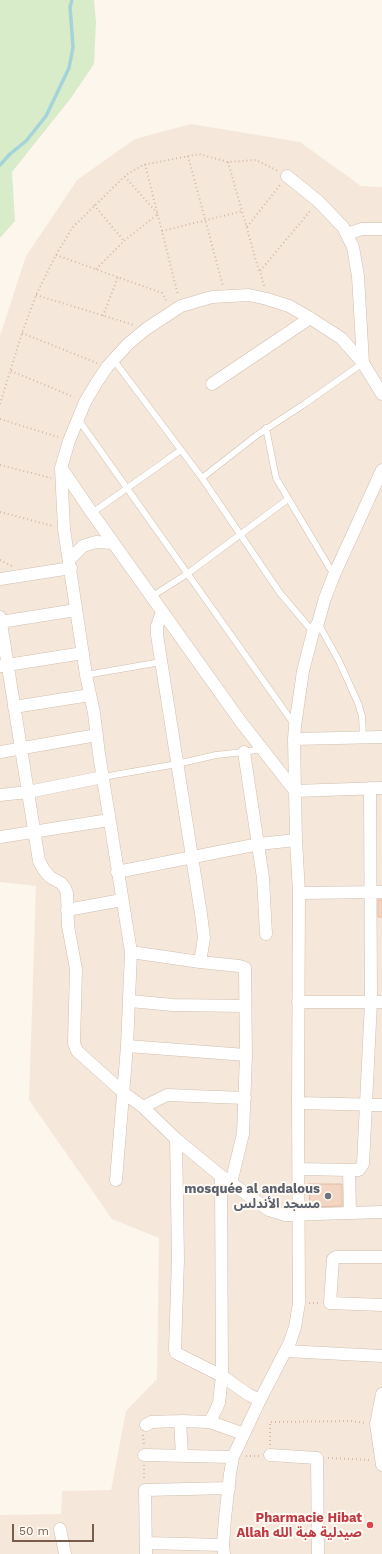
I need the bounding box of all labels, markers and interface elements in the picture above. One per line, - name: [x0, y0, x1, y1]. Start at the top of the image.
- place label: mosquée al andalous مسجد الأندلس: [184, 1181, 320, 1212]
- marker: mosquée al andalous مسجد الأندلس: [323, 1191, 333, 1201]
- place label: Pharmacie Hibat Allah صيدلية هبة الله: [236, 1510, 362, 1541]
- scale bar: [14, 1516, 96, 1542]
- marker: Pharmacie Hibat Allah صيدلية هبة الله: [365, 1520, 375, 1530]
- text: 50 m: [19, 1524, 49, 1538]

